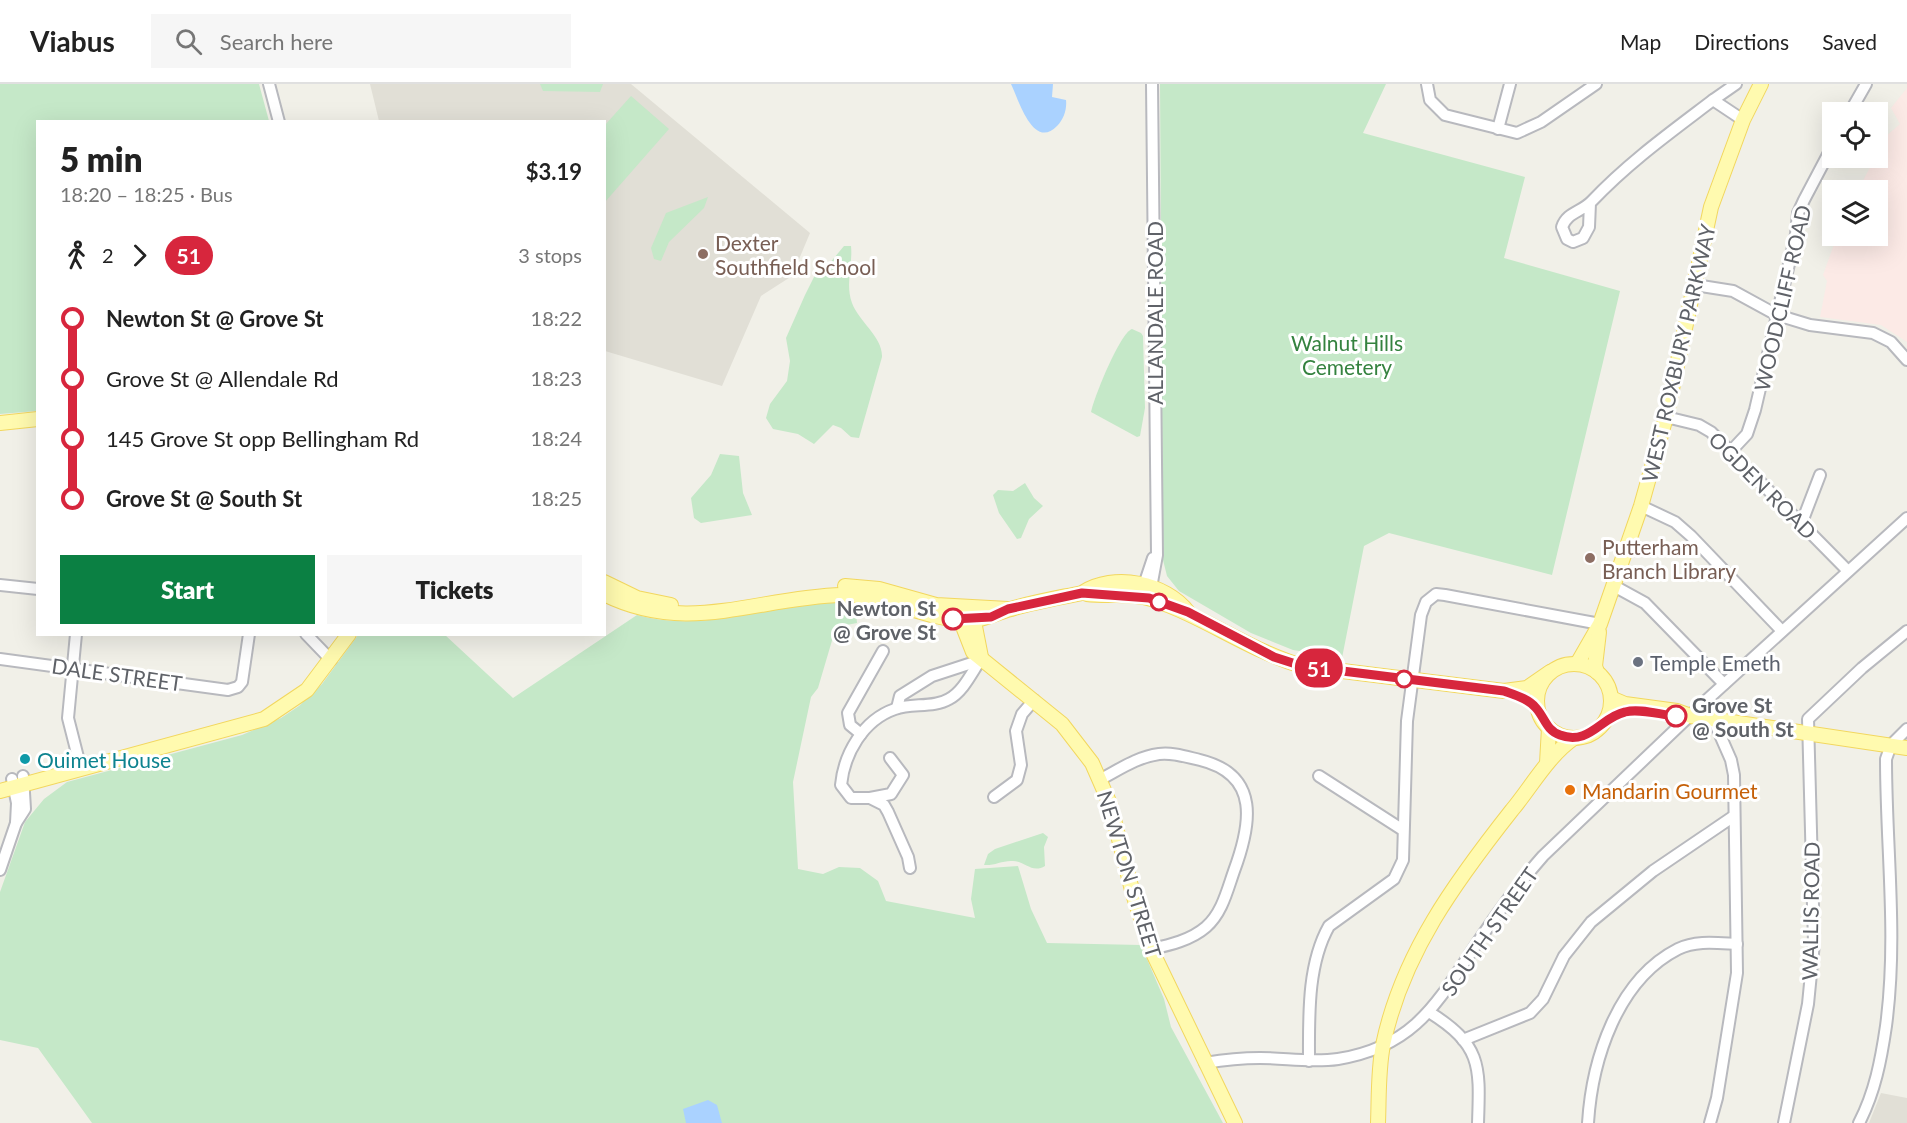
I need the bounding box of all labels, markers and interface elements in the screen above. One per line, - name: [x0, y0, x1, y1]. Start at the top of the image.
- search box: [151, 14, 571, 68]
- text: Viabus: [30, 24, 115, 58]
- icon: search: [172, 25, 205, 58]
- text: Search here: [220, 28, 333, 55]
- text: Map: [1620, 29, 1661, 54]
- text: Directions: [1694, 29, 1789, 54]
- text: Saved: [1822, 29, 1877, 54]
- map controls: [1822, 102, 1888, 246]
- button: locate: [1822, 102, 1888, 168]
- text: 5 min: [60, 139, 142, 179]
- text: $3.19: [526, 158, 582, 185]
- button: layers: [1822, 180, 1888, 246]
- text: 18:20 – 18:25 · Bus: [60, 182, 233, 206]
- street label: WOODCLIFF ROAD: [1748, 203, 1816, 393]
- street label: ALLANDALE ROAD: [1142, 221, 1167, 405]
- street label: WEST ROXBURY PARKWAY: [1636, 221, 1720, 484]
- place label: Dexter Southfield School: [715, 230, 876, 279]
- icon: walk: [60, 239, 93, 272]
- icon: forward: [123, 239, 156, 272]
- text: 2: [102, 243, 114, 267]
- text: 51: [177, 243, 201, 268]
- text: 3 stops: [518, 243, 582, 267]
- marker: Dexter Southfield School: [696, 247, 710, 261]
- text: Newton St @ Grove St: [106, 305, 323, 332]
- text: 18:22: [531, 306, 582, 330]
- park label: Walnut Hills Cemetery: [1291, 330, 1403, 379]
- text: Grove St @ Allendale Rd: [106, 365, 339, 392]
- text: 18:23: [531, 366, 582, 390]
- text: 145 Grove St opp Bellingham Rd: [106, 425, 419, 452]
- text: 18:24: [531, 426, 582, 450]
- street label: OGDEN ROAD: [1704, 426, 1822, 544]
- text: Grove St @ South St: [106, 485, 302, 512]
- text: 18:25: [531, 486, 582, 510]
- place label: Putterham Branch Library: [1602, 534, 1736, 583]
- marker: Putterham Branch Library: [1583, 551, 1597, 565]
- button: Start: [60, 555, 315, 624]
- button: Tickets: [327, 555, 582, 624]
- unlabelled marker: [1150, 593, 1168, 611]
- place label: Newton St @ Grove St: [833, 595, 936, 644]
- marker: Newton St @ Grove St: [942, 608, 964, 630]
- line badge: 51: [1292, 648, 1346, 688]
- place label: Temple Emeth: [1650, 650, 1781, 675]
- street label: DALE STREET: [50, 652, 185, 696]
- marker: Temple Emeth: [1631, 655, 1645, 669]
- text: 51: [1307, 656, 1331, 681]
- unlabelled marker: [1395, 670, 1413, 688]
- place label: Grove St @ South St: [1692, 692, 1794, 741]
- marker: Grove St @ South St: [1665, 705, 1687, 727]
- place label: Ouimet House: [37, 747, 171, 772]
- marker: Ouimet House: [18, 752, 32, 766]
- place label: Mandarin Gourmet: [1582, 778, 1758, 803]
- marker: Mandarin Gourmet: [1563, 783, 1577, 797]
- street label: NEWTON STREET: [1093, 787, 1167, 961]
- street label: WALLIS ROAD: [1796, 841, 1824, 981]
- street label: SOUTH STREET: [1435, 861, 1543, 1000]

